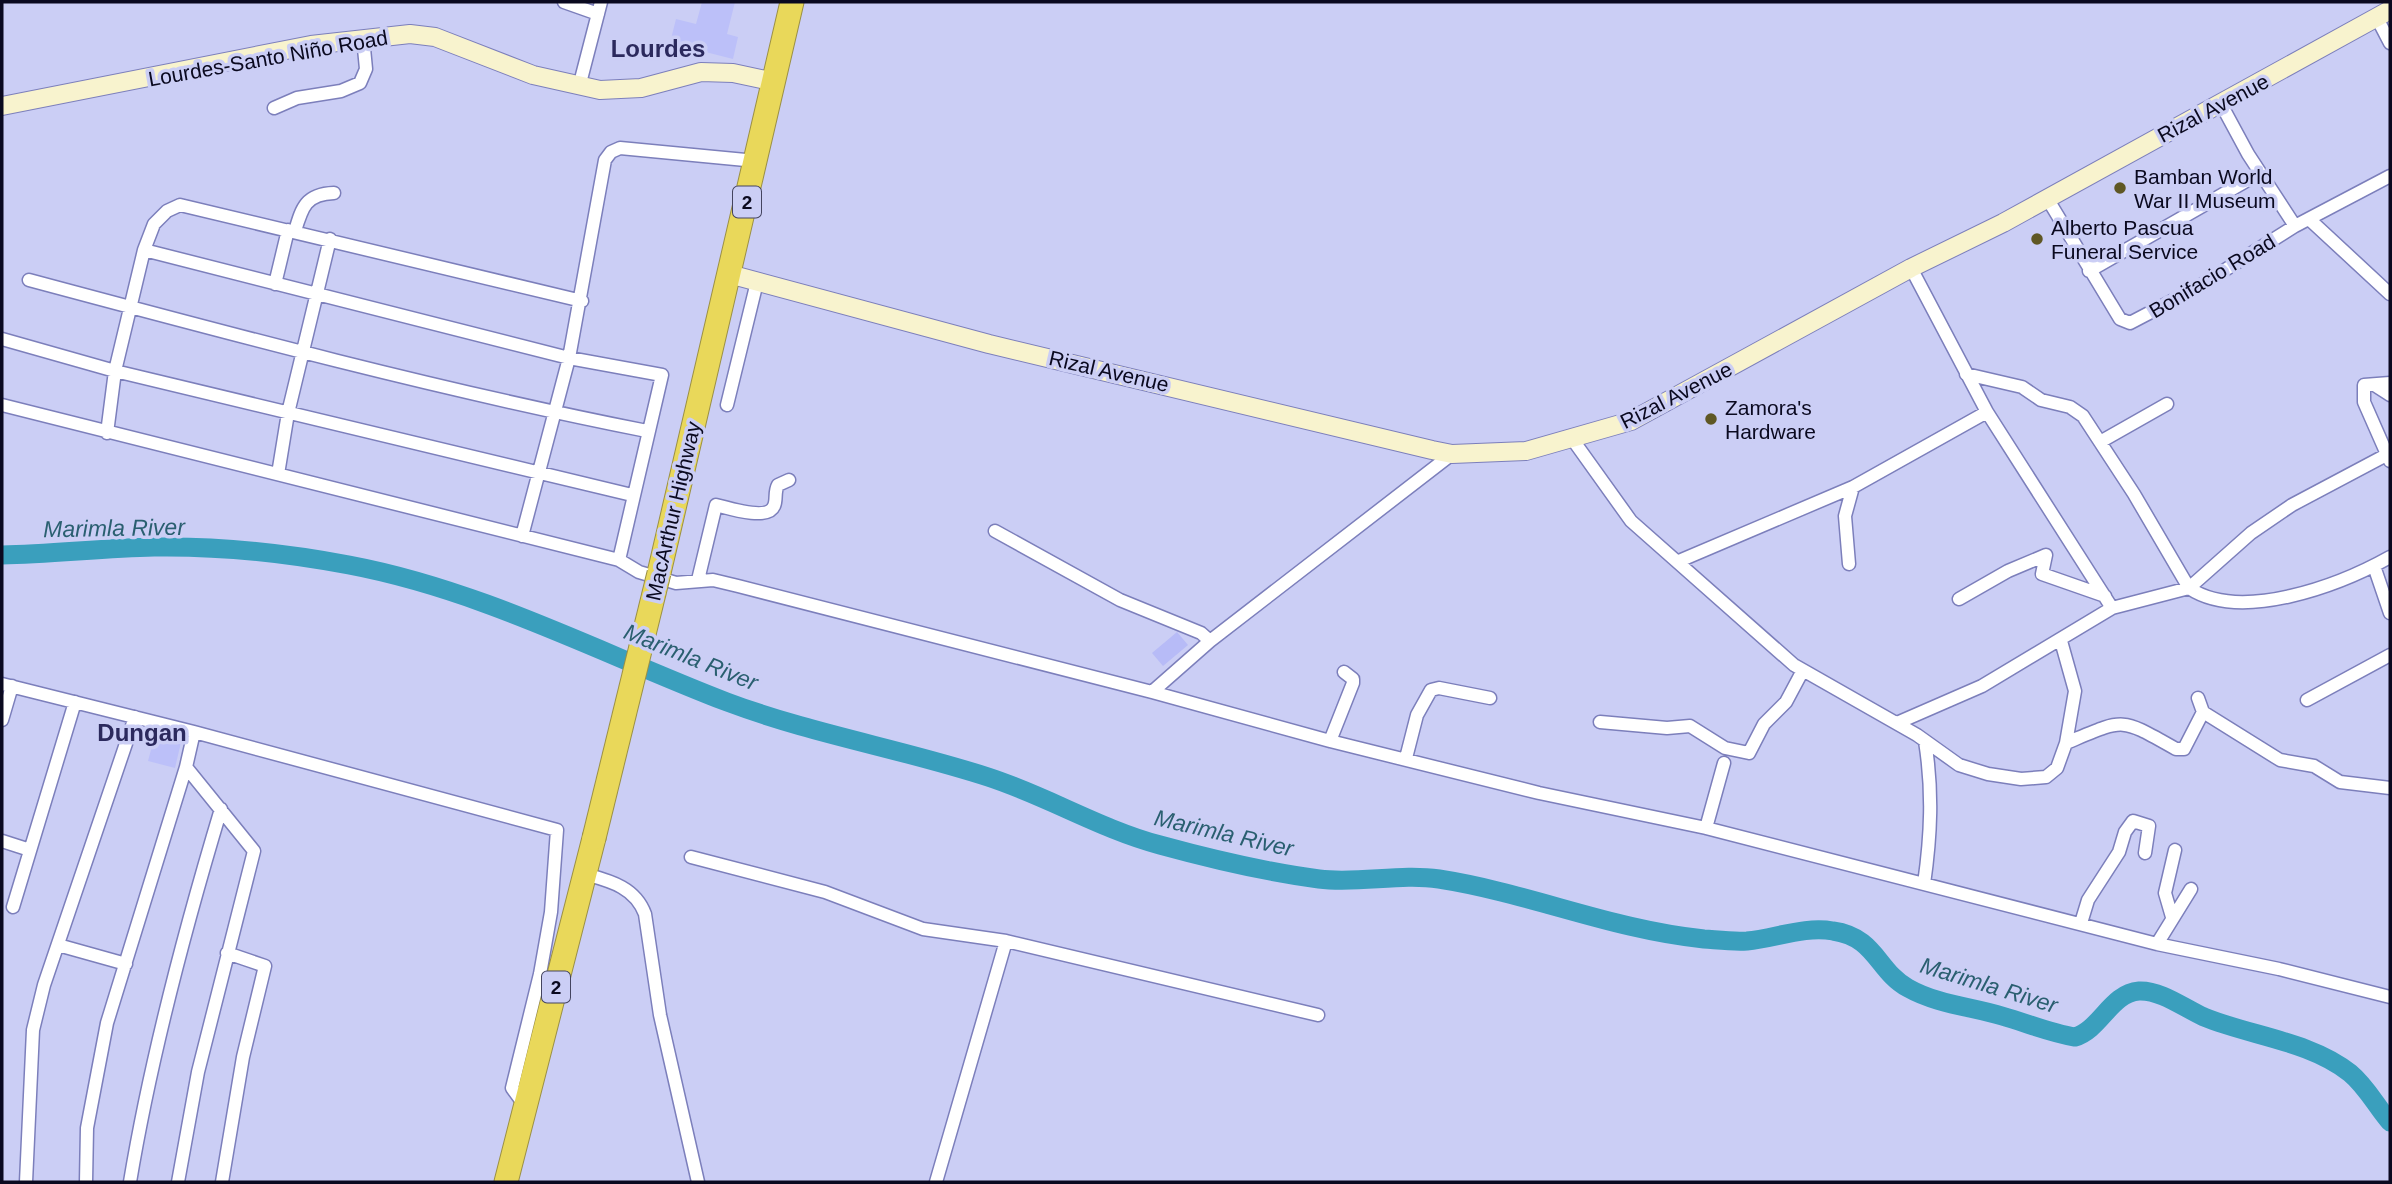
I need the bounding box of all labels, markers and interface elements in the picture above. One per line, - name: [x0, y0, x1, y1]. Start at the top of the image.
- street label: Lourdes-Santo Niño Road: [146, 26, 390, 90]
- district label: Lourdes: [611, 35, 705, 62]
- street label: Rizal Avenue: [2154, 69, 2272, 147]
- place label: Bamban World War II Museum: [2134, 165, 2276, 212]
- marker: Bamban World War II Museum: [2112, 180, 2128, 196]
- road number: 2: [733, 186, 761, 218]
- place label: Alberto Pascua Funeral Service: [2051, 216, 2198, 263]
- street label: Bonifacio Road: [2145, 229, 2279, 323]
- marker: Alberto Pascua Funeral Service: [2029, 231, 2045, 247]
- street label: Rizal Avenue: [1047, 346, 1171, 396]
- street label: Rizal Avenue: [1616, 357, 1736, 433]
- place label: Zamora's Hardware: [1725, 396, 1816, 443]
- marker: Zamora's Hardware: [1703, 411, 1719, 427]
- street label: MacArthur Highway: [641, 419, 705, 603]
- water label: Marimla River: [43, 514, 186, 542]
- water label: Marimla River: [620, 618, 763, 696]
- district label: Dungan: [97, 719, 187, 746]
- water label: Marimla River: [1152, 804, 1297, 862]
- water label: Marimla River: [1917, 952, 2062, 1019]
- road number: 2: [542, 972, 570, 1002]

